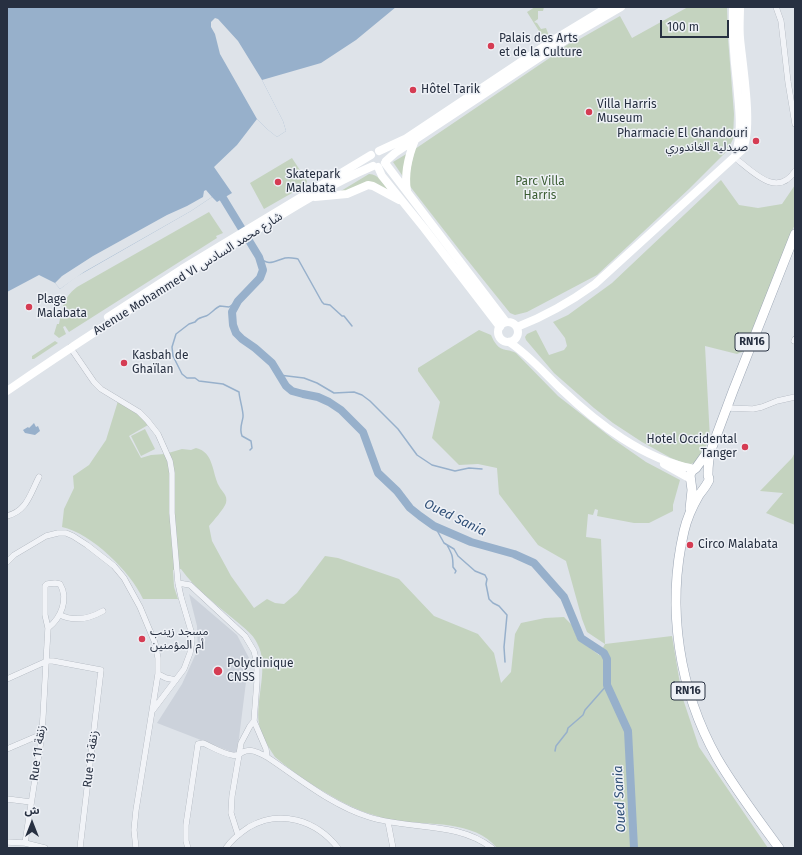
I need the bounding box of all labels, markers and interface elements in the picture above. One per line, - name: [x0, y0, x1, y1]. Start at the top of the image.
- scale bar: [662, 12, 731, 38]
- text: 100 m: [667, 20, 699, 34]
- place label: Palais des Arts et de la Culture: [499, 32, 582, 60]
- marker: Palais des Arts et de la Culture: [486, 41, 496, 51]
- place label: Hôtel Tarik: [421, 83, 480, 97]
- marker: Hôtel Tarik: [408, 85, 418, 95]
- place label: Villa Harris Museum: [597, 98, 657, 126]
- marker: Villa Harris Museum: [584, 107, 594, 117]
- place label: Pharmacie El Ghandouri صيدلية الغاندوري: [617, 127, 748, 155]
- marker: Pharmacie El Ghandouri صيدلية الغاندوري: [751, 136, 761, 146]
- place label: Skatepark Malabata: [286, 168, 340, 196]
- park label: Parc Villa Harris: [515, 175, 565, 203]
- marker: Skatepark Malabata: [273, 177, 283, 187]
- street label: Avenue Mohammed VI شارع محمد السادس: [91, 209, 285, 339]
- place label: Plage Malabata: [37, 293, 87, 321]
- marker: Plage Malabata: [24, 302, 34, 312]
- road number: RN16: [735, 333, 769, 351]
- place label: Kasbah de Ghaïlan: [132, 349, 188, 377]
- marker: Kasbah de Ghaïlan: [119, 358, 129, 368]
- place label: Hotel Occidental Tanger: [647, 433, 737, 461]
- marker: Hotel Occidental Tanger: [740, 442, 750, 452]
- water label: Oued Sania: [421, 496, 489, 540]
- place label: Circo Malabata: [698, 538, 778, 552]
- marker: Circo Malabata: [685, 540, 695, 550]
- place label: مسجد زينب أم المؤمنين: [150, 625, 209, 653]
- marker: مسجد زينب أم المؤمنين: [137, 634, 147, 644]
- place label: Polyclinique CNSS: [227, 657, 294, 685]
- marker: Polyclinique CNSS: [212, 665, 224, 677]
- road number: RN16: [671, 682, 705, 700]
- street label: Rue 11 زنقة: [27, 724, 49, 782]
- street label: Rue 13 زنقة: [80, 730, 102, 788]
- water label: Oued Sania: [610, 765, 630, 833]
- north arrow: [12, 803, 52, 843]
- text: ش: [24, 804, 40, 817]

